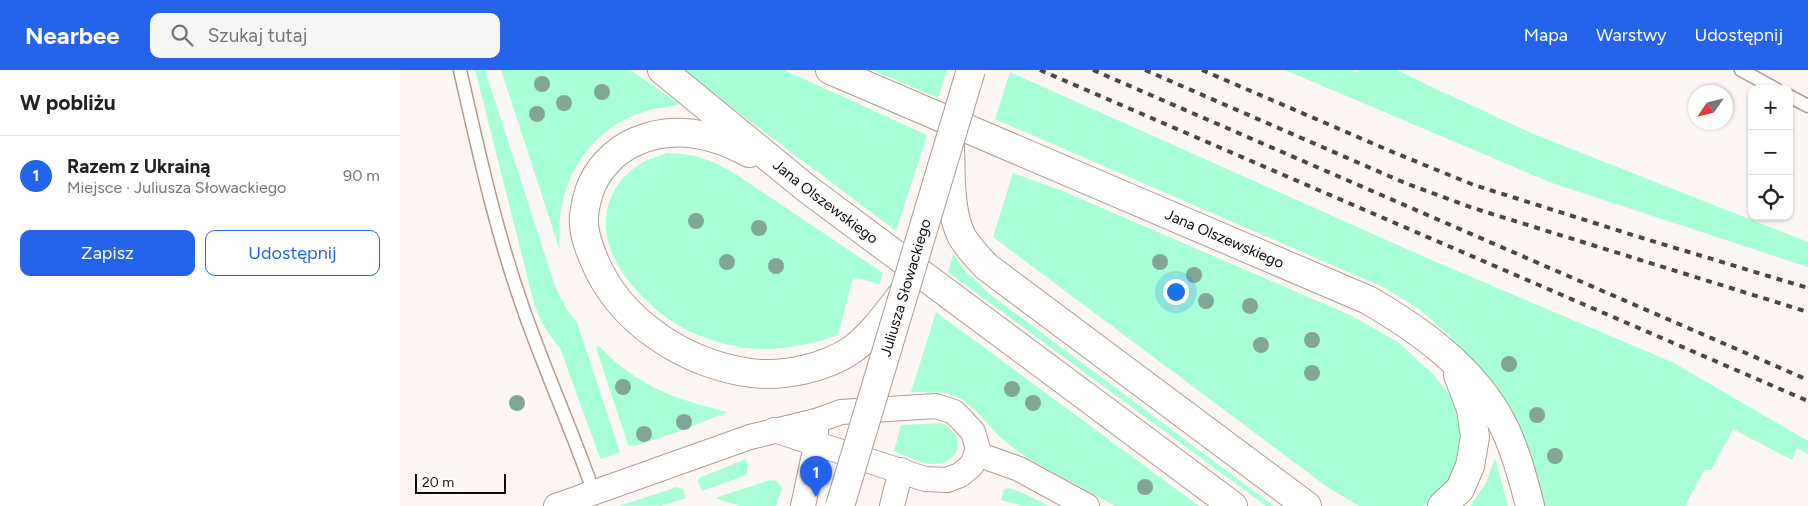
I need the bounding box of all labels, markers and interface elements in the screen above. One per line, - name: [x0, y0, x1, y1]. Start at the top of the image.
- search box: [150, 13, 500, 58]
- text: Nearbee: [25, 21, 120, 50]
- icon: search: [168, 21, 196, 49]
- text: Szukaj tutaj: [208, 24, 307, 47]
- text: Mapa: [1524, 24, 1568, 46]
- text: Warstwy: [1596, 24, 1667, 46]
- text: Udostępnij: [1695, 24, 1783, 46]
- north arrow: [1688, 85, 1733, 130]
- map controls: [1748, 85, 1793, 220]
- button: +: [1748, 85, 1793, 130]
- text: W pobliżu: [20, 90, 116, 115]
- button: −: [1748, 130, 1793, 175]
- text: Razem z Ukrainą: [67, 155, 210, 178]
- street label: Jana Olszewskiego: [769, 156, 882, 248]
- text: 1: [33, 166, 39, 185]
- text: 90 m: [343, 166, 380, 185]
- button: locate: [1748, 175, 1793, 220]
- text: Miejsce · Juliusza Słowackiego: [67, 178, 286, 197]
- street label: Jana Olszewskiego: [1162, 205, 1287, 272]
- street label: Juliusza Słowackiego: [876, 216, 935, 359]
- button: Zapisz: [20, 230, 195, 276]
- button: Udostępnij: [205, 230, 380, 276]
- your location: [1163, 279, 1189, 305]
- pin: 1: [800, 456, 832, 497]
- scale bar: [415, 471, 506, 494]
- text: 20 m: [422, 474, 454, 491]

